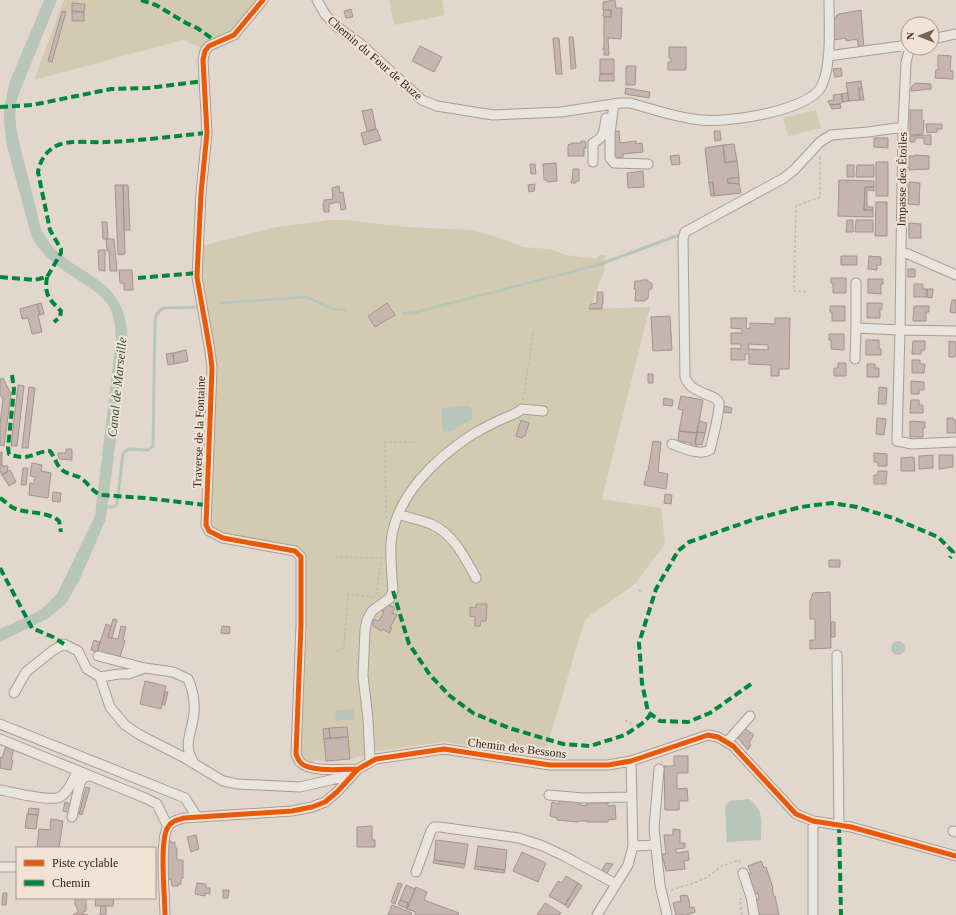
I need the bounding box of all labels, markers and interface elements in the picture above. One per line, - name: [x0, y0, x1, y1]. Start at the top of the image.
- street label: Chemin du Four de Buze: [325, 13, 425, 103]
- north arrow: [900, 16, 940, 56]
- text: N: [904, 32, 916, 40]
- street label: Impasse des Étoiles: [894, 131, 910, 226]
- water label: Canal de Marseille: [104, 336, 130, 438]
- street label: Traverse de la Fontaine: [190, 376, 208, 488]
- street label: Chemin des Bessons: [467, 735, 567, 761]
- legend: [16, 847, 156, 899]
- text: Piste cyclable: [52, 856, 118, 870]
- text: Chemin: [52, 876, 90, 890]

